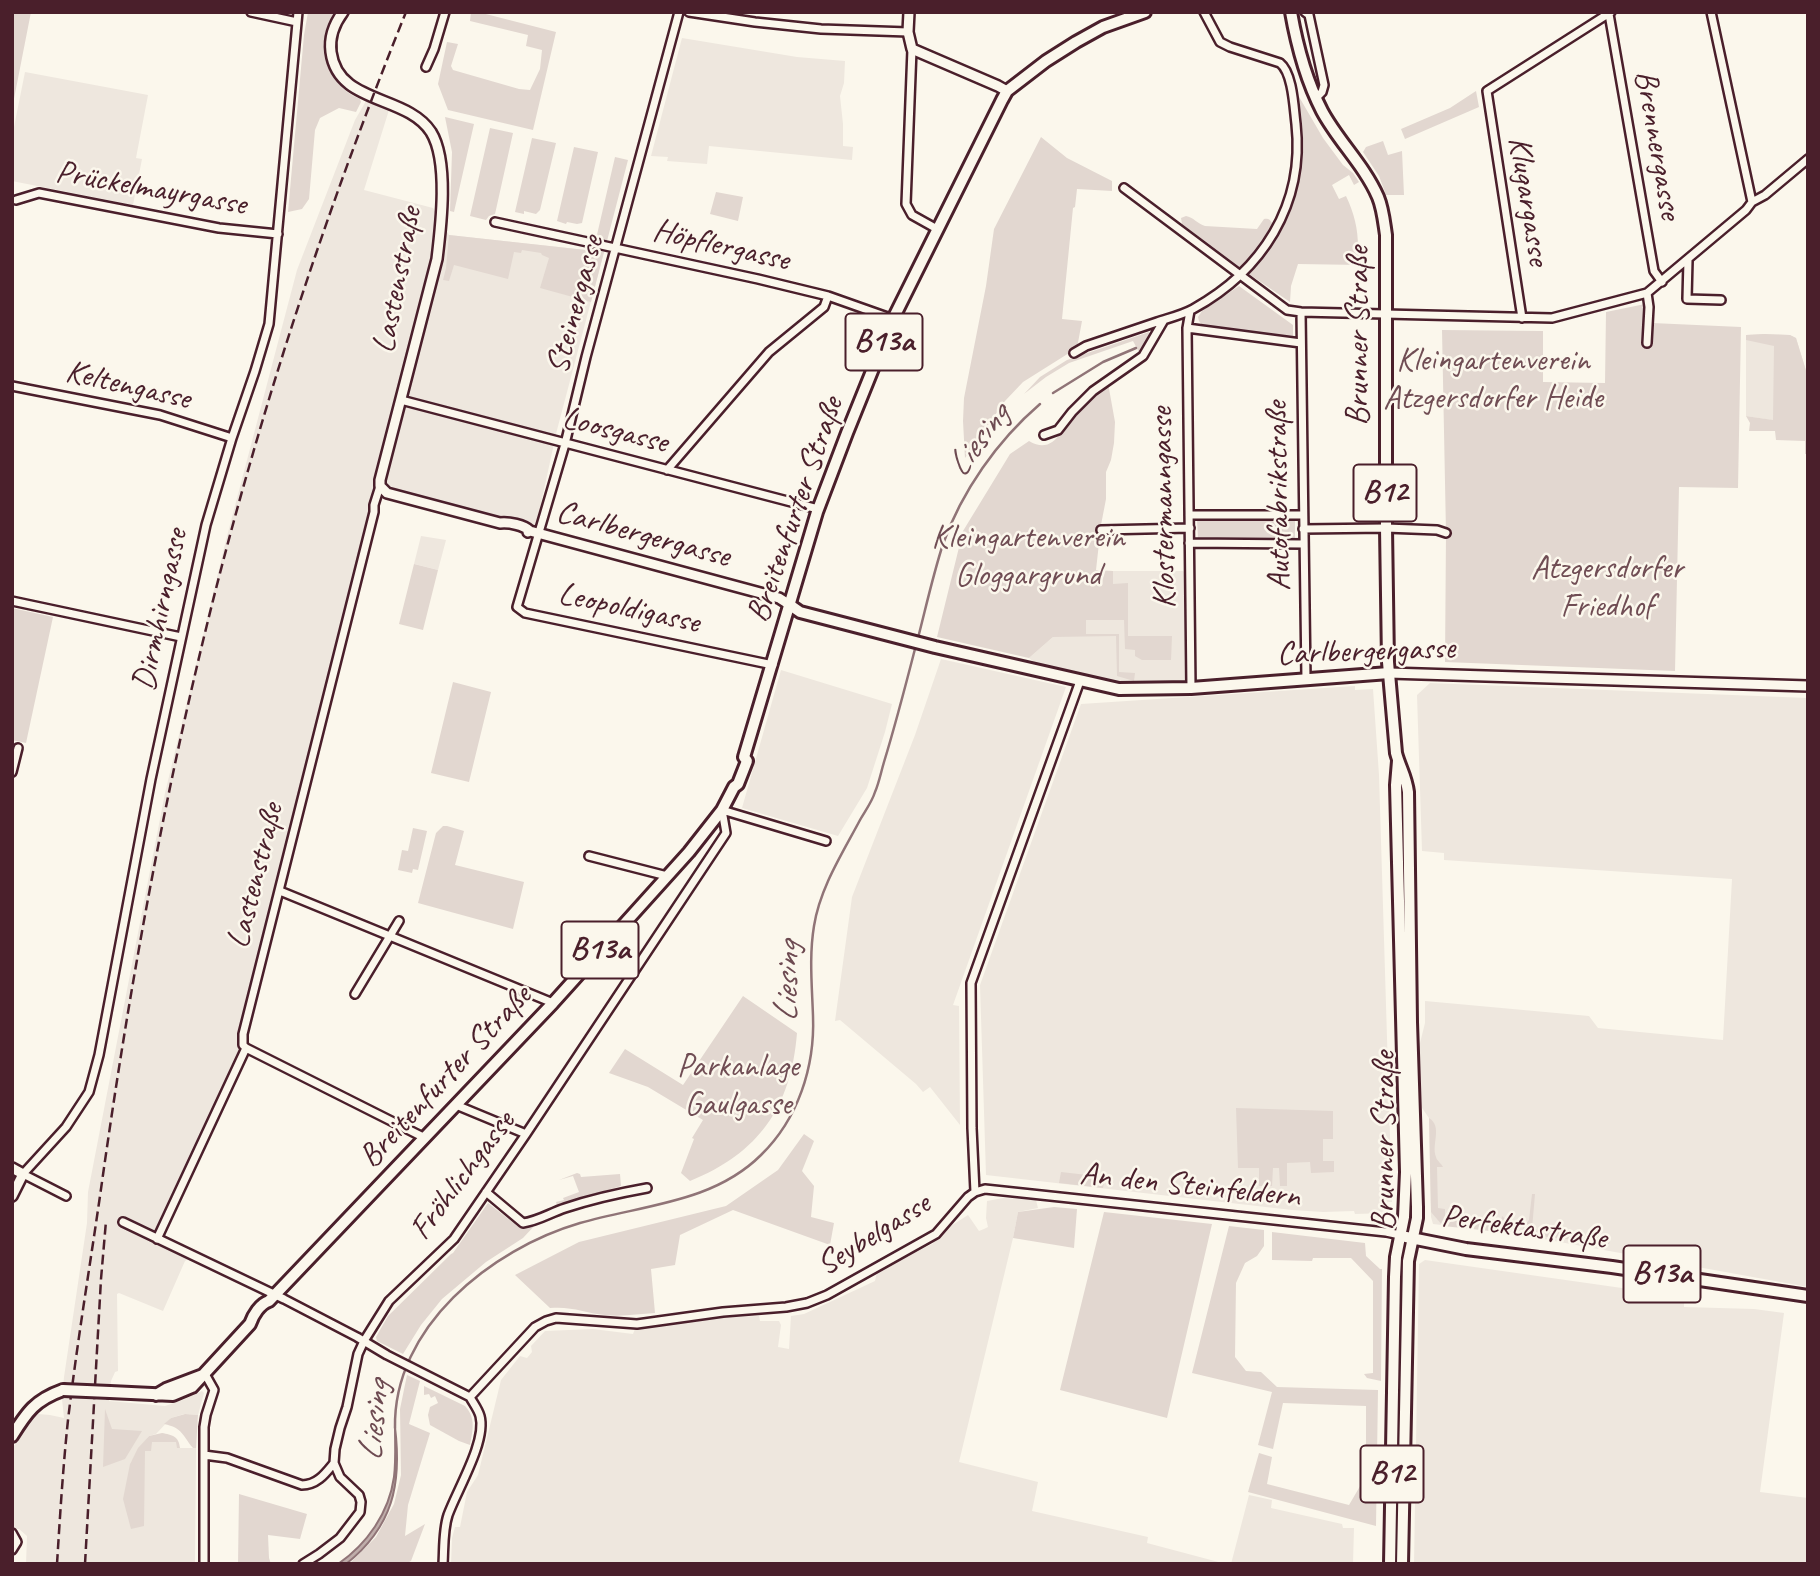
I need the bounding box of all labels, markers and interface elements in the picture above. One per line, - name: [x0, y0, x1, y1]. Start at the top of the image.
- street label: Brennergasse: [1624, 67, 1690, 223]
- street label: Klugargasse: [1498, 134, 1558, 268]
- street label: Prückelmayrgasse: [53, 153, 249, 225]
- street label: Lastenstraße: [364, 204, 432, 356]
- street label: Höpflergasse: [649, 211, 793, 281]
- street label: Steinergasse: [539, 232, 613, 378]
- street label: Brunner Straße: [1339, 246, 1379, 426]
- road number: B13a: [846, 314, 922, 370]
- park label: Kleingartenverein Atzgersdorfer Heide: [1383, 341, 1603, 419]
- street label: Keltengasse: [62, 352, 194, 420]
- street label: Breitenfurter Straße: [739, 392, 853, 628]
- water label: Liesing: [938, 396, 1020, 486]
- street label: Loosgasse: [558, 399, 672, 463]
- street label: Autofabrikstraße: [1258, 401, 1300, 591]
- street label: Klostermanngasse: [1142, 407, 1186, 609]
- road number: B12: [1354, 464, 1416, 522]
- street label: Carlbergergasse: [552, 493, 734, 577]
- park label: Kleingartenverein Gloggargrund: [932, 518, 1124, 596]
- street label: Dirmhirngasse: [125, 526, 197, 694]
- park label: Atzgersdorfer Friedhof: [1531, 549, 1683, 627]
- street label: Leopoldigasse: [555, 575, 703, 643]
- street label: Carlbergergasse: [1276, 629, 1456, 675]
- street label: Lastenstraße: [219, 800, 293, 952]
- road number: B13a: [562, 922, 638, 979]
- water label: Liesing: [766, 941, 810, 1023]
- street label: Breitenfurter Straße: [351, 977, 541, 1177]
- park label: Parkanlage Gaulgasse: [677, 1047, 799, 1125]
- street label: Brunner Straße: [1365, 1051, 1405, 1231]
- street label: Fröhlichgasse: [402, 1104, 524, 1248]
- street label: An den Steinfeldern: [1078, 1155, 1302, 1217]
- street label: Seybelgasse: [810, 1185, 938, 1285]
- street label: Perfektastraße: [1439, 1197, 1609, 1259]
- road number: B13a: [1624, 1246, 1700, 1302]
- water label: Liesing: [350, 1379, 400, 1463]
- road number: B12: [1360, 1446, 1424, 1503]

